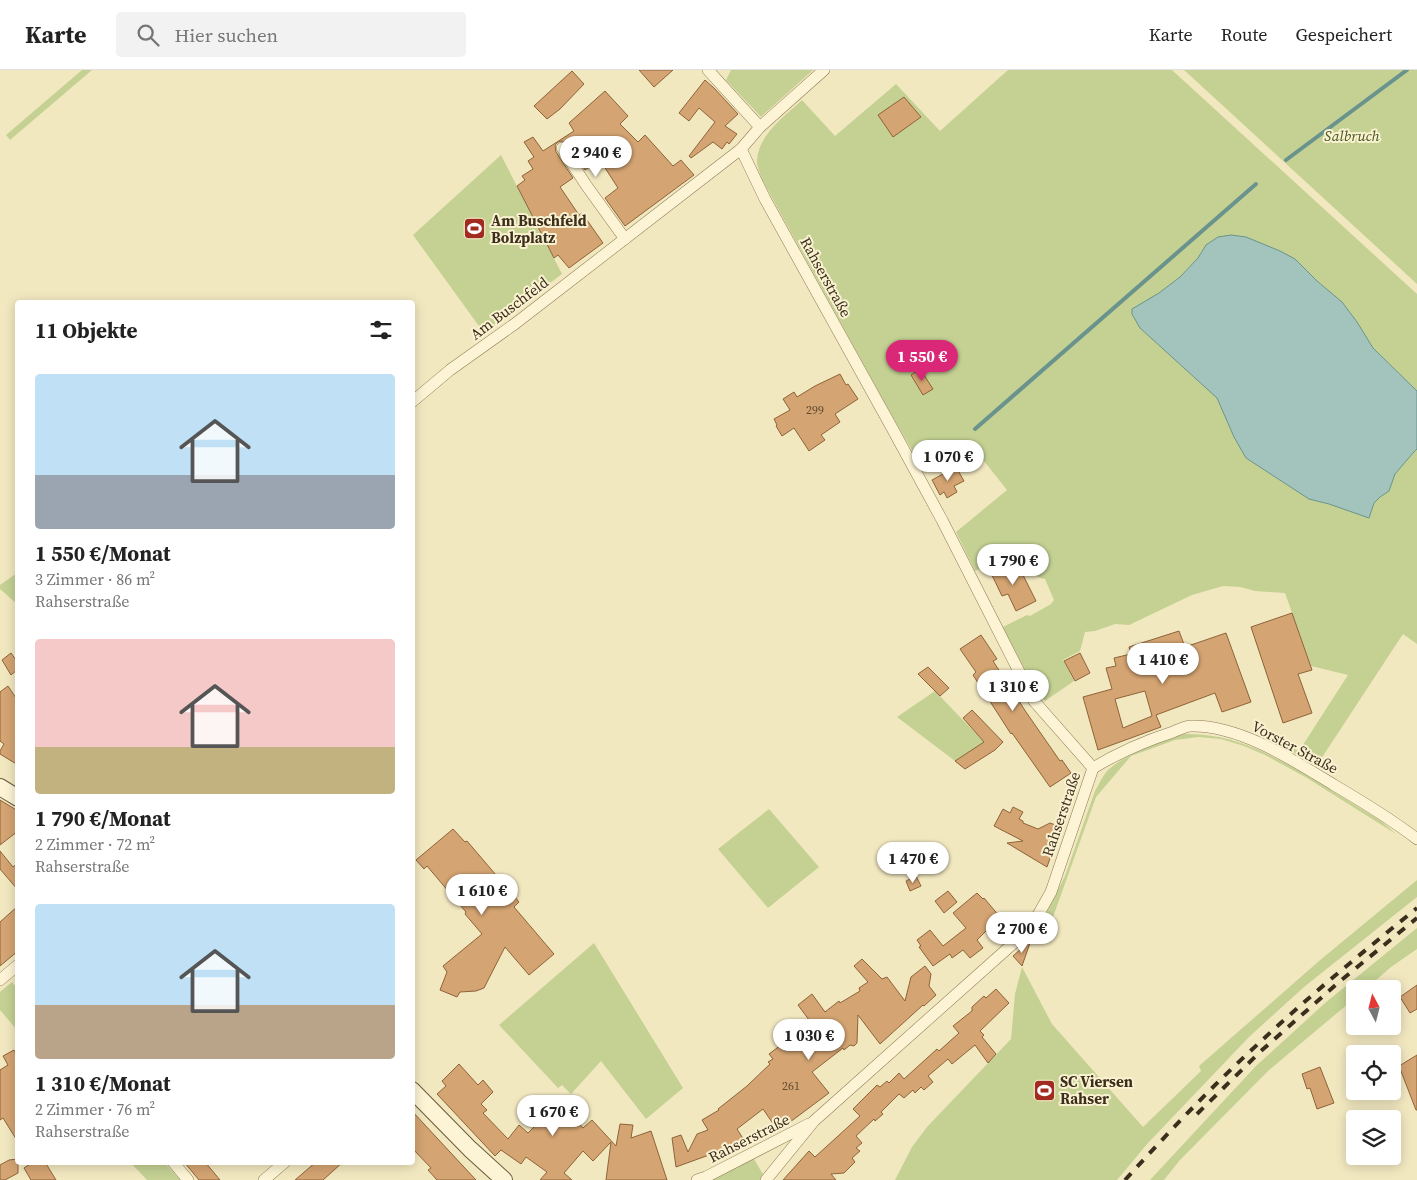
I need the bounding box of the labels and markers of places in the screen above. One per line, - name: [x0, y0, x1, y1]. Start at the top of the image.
- pin: 2 940 €: [550, 136, 642, 178]
- place label: Am Buschfeld Bolzplatz: [491, 210, 587, 248]
- sports icon: Am Buschfeld Bolzplatz: [463, 217, 487, 241]
- pin: 1 550 €: [876, 340, 968, 382]
- pin: 1 070 €: [902, 440, 994, 482]
- pin: 1 790 €: [967, 544, 1059, 586]
- pin: 1 410 €: [1117, 642, 1209, 685]
- pin: 1 310 €: [967, 670, 1059, 712]
- pin: 1 470 €: [867, 842, 959, 884]
- pin: 1 610 €: [436, 874, 528, 916]
- pin: 2 700 €: [976, 912, 1068, 954]
- pin: 1 030 €: [763, 1018, 855, 1061]
- place label: SC Viersen Rahser: [1060, 1071, 1133, 1109]
- sports icon: SC Viersen Rahser: [1032, 1078, 1056, 1102]
- pin: 1 670 €: [507, 1094, 599, 1137]

